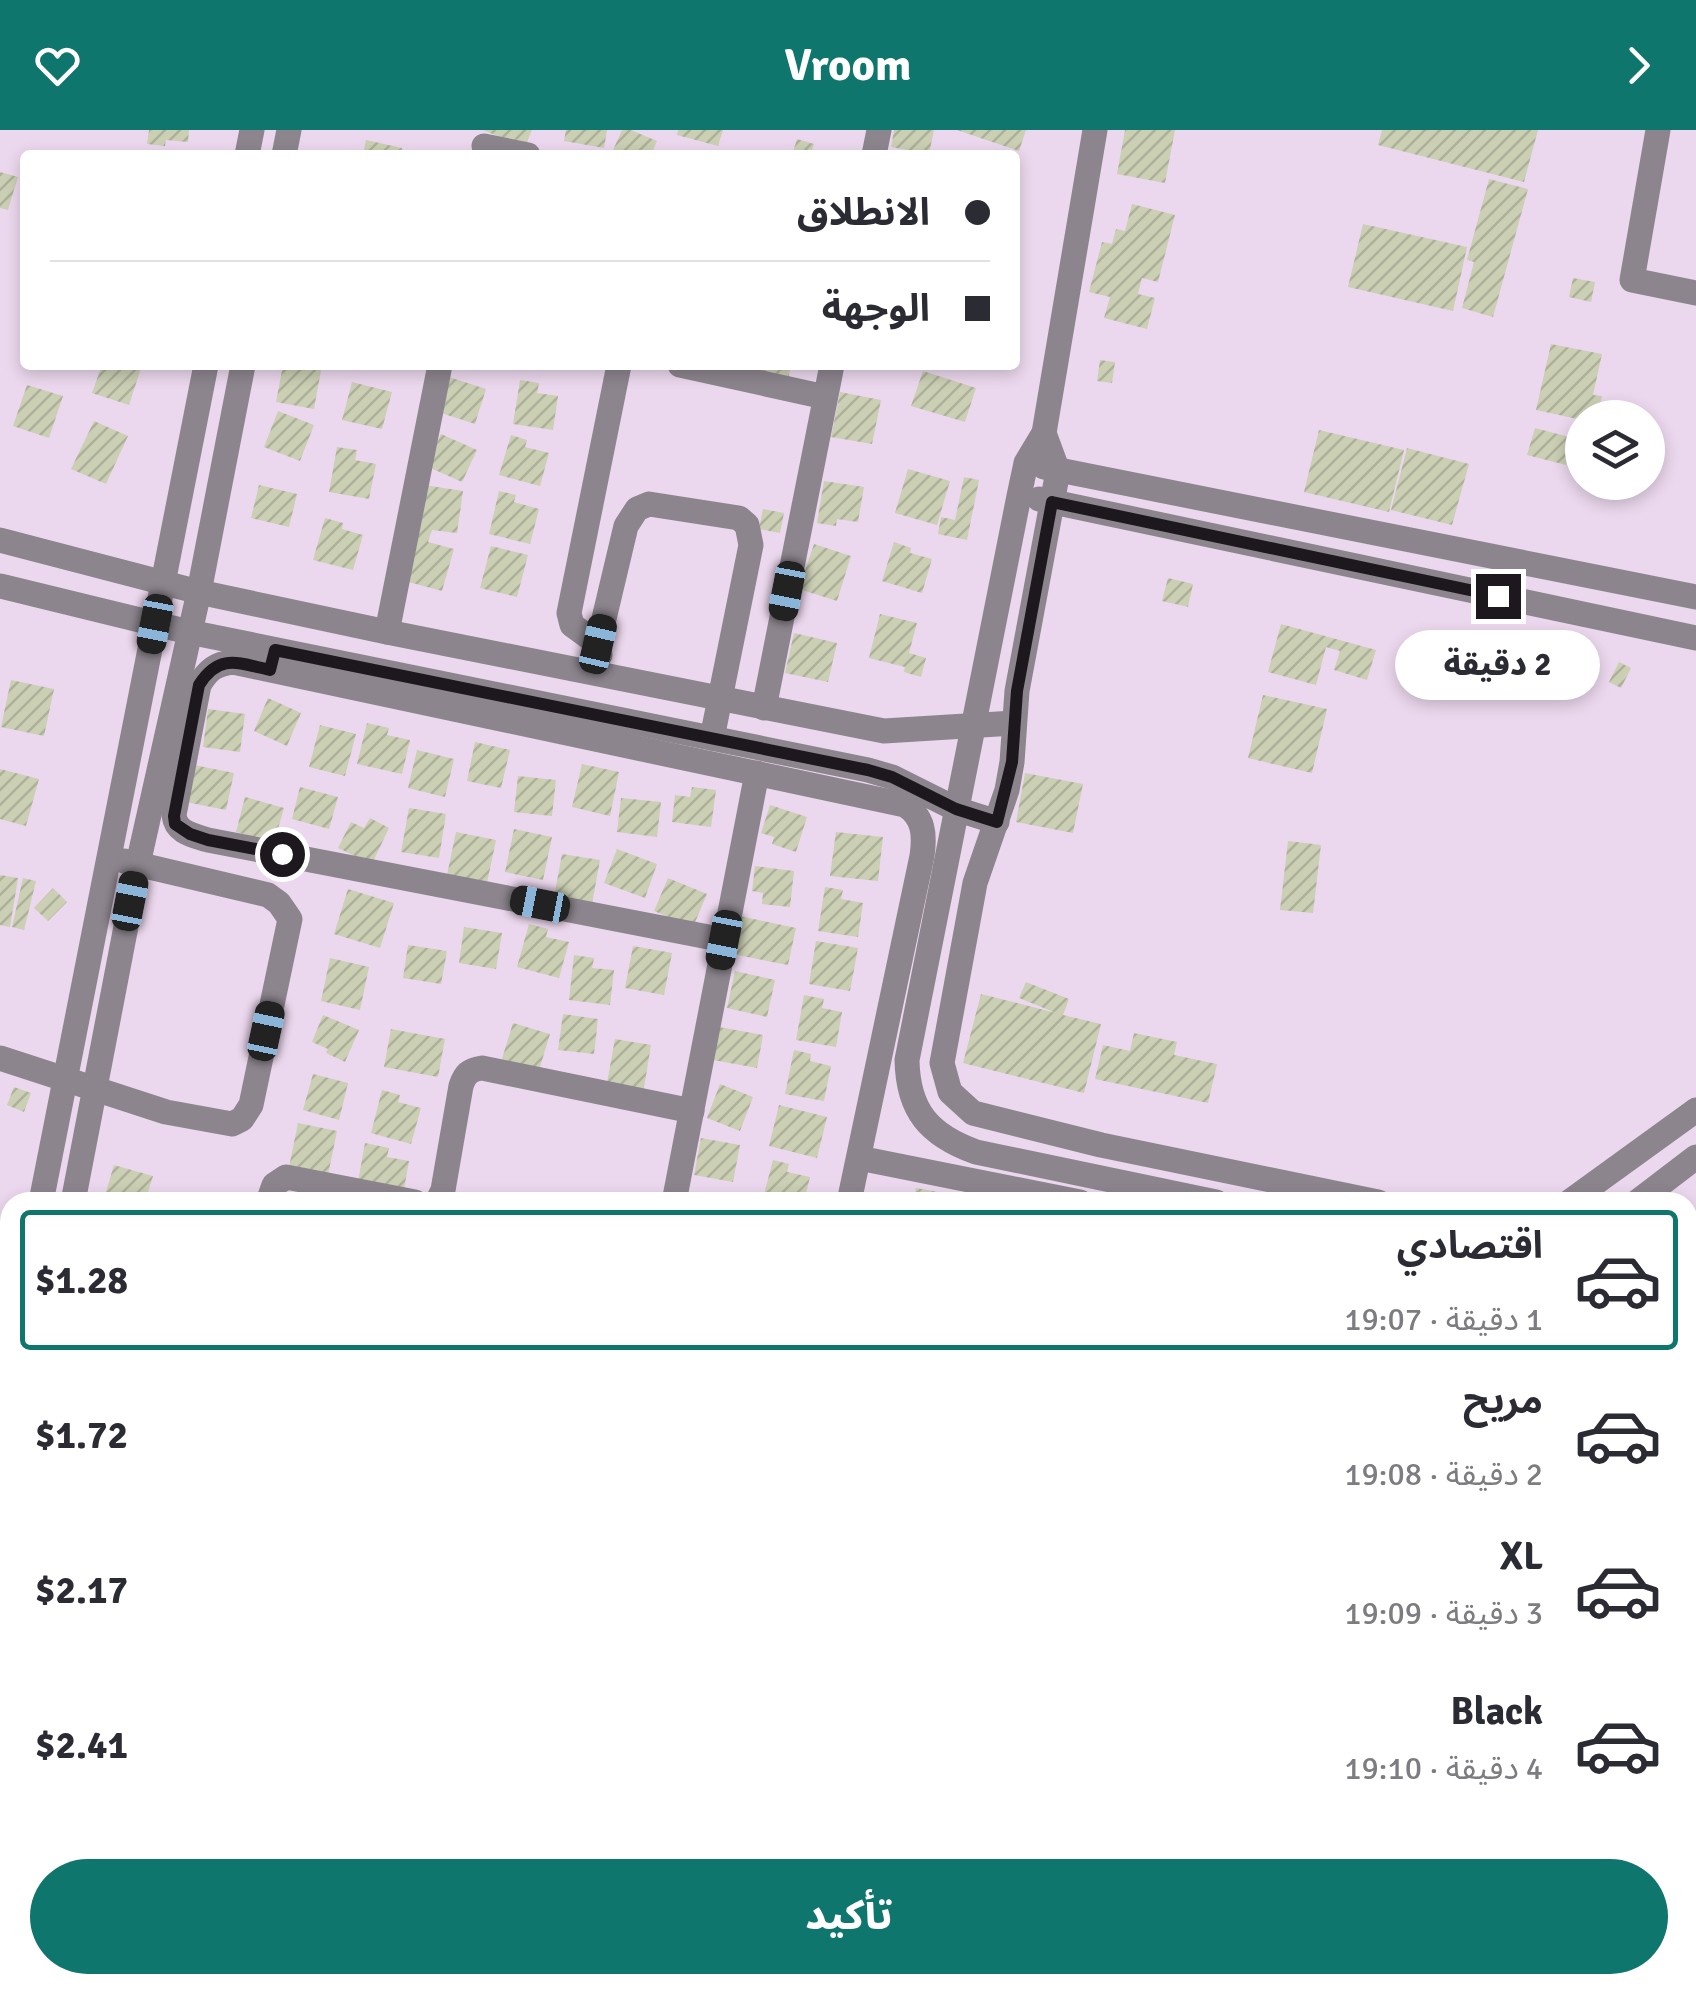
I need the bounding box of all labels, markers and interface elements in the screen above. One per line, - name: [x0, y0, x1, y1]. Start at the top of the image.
- icon: heart: [30, 38, 85, 93]
- text: Vroom: [785, 38, 911, 93]
- icon: forward: [1611, 38, 1666, 93]
- text: الانطلاق: [797, 189, 930, 236]
- text: الوجهة: [822, 285, 930, 332]
- map controls: [1565, 400, 1665, 500]
- button: layers: [1565, 400, 1665, 500]
- car: [767, 559, 807, 623]
- route end: [1476, 574, 1521, 619]
- car: [135, 592, 175, 656]
- car: [577, 611, 619, 677]
- callout: 2 دقيقة: [1396, 631, 1600, 701]
- text: 2 دقيقة: [1444, 645, 1551, 684]
- route start: [260, 832, 305, 877]
- car: [110, 869, 150, 933]
- car: [508, 884, 572, 924]
- car: [704, 908, 744, 972]
- car: [245, 999, 287, 1063]
- text: اقتصادي: [1397, 1222, 1543, 1269]
- icon: car: [1573, 1235, 1663, 1325]
- text: $1.28: [35, 1257, 128, 1304]
- text: 1 دقيقة · 19:07: [1344, 1300, 1543, 1339]
- text: مريح: [1463, 1377, 1543, 1424]
- icon: car: [1573, 1390, 1663, 1480]
- text: $1.72: [35, 1412, 128, 1459]
- text: 2 دقيقة · 19:08: [1344, 1455, 1543, 1494]
- text: XL: [1500, 1533, 1543, 1580]
- icon: car: [1573, 1545, 1663, 1635]
- text: $2.17: [35, 1567, 128, 1614]
- text: 3 دقيقة · 19:09: [1344, 1594, 1543, 1633]
- text: Black: [1450, 1688, 1543, 1735]
- icon: car: [1573, 1700, 1663, 1790]
- text: $2.41: [35, 1722, 128, 1769]
- text: 4 دقيقة · 19:10: [1344, 1749, 1543, 1788]
- button: تأكيد: [30, 1859, 1668, 1974]

